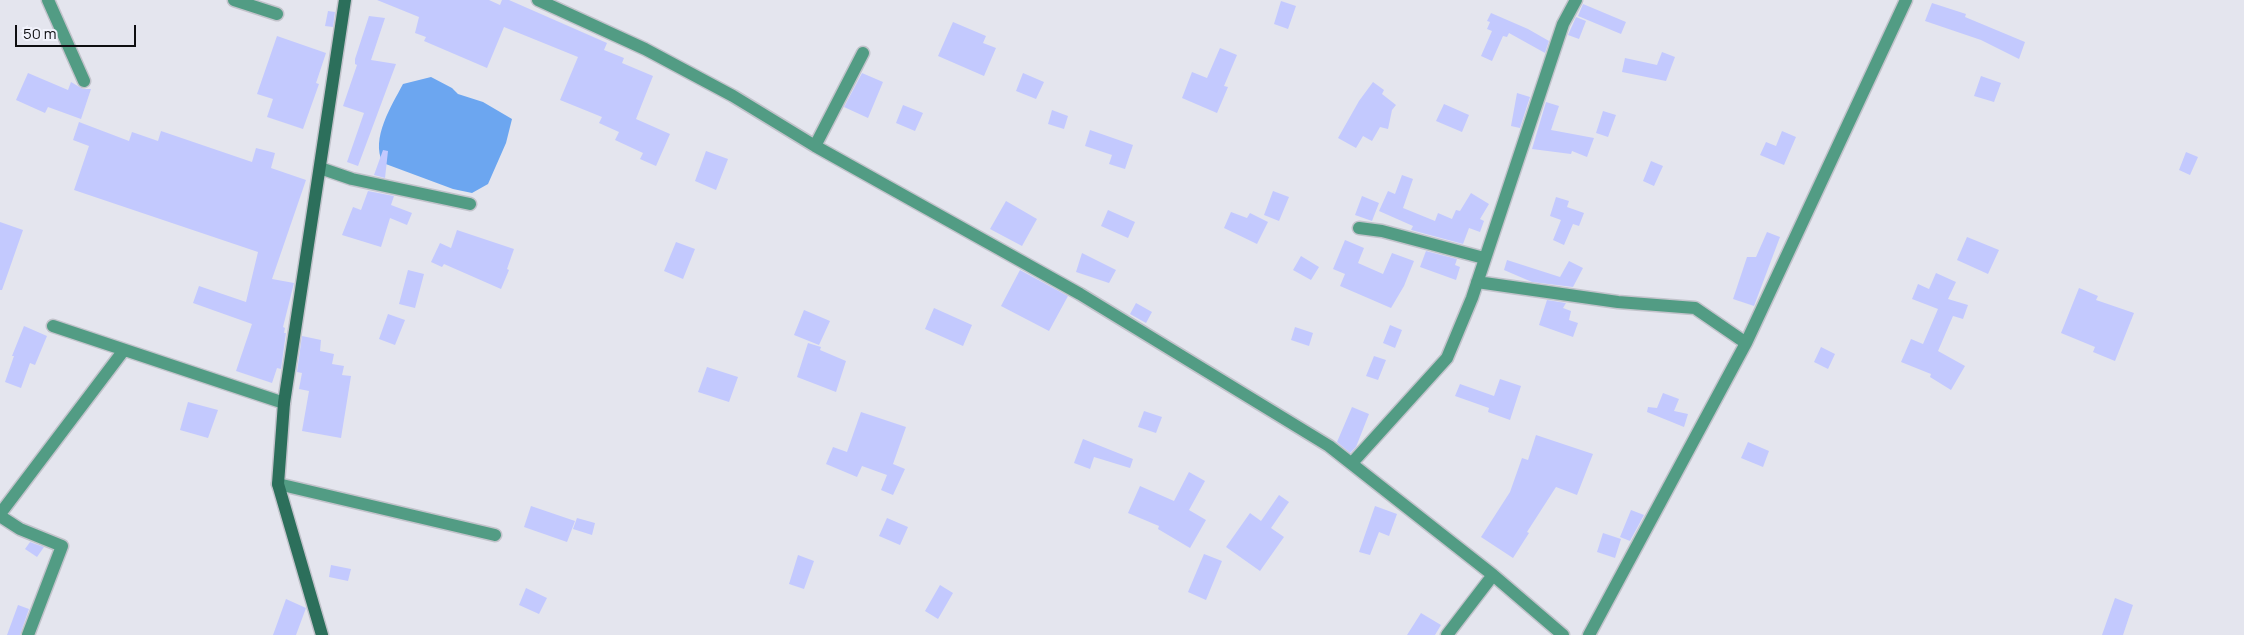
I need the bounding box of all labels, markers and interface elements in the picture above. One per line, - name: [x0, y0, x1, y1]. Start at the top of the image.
- scale bar: [18, 15, 139, 47]
- text: 50 m: [23, 23, 57, 44]

